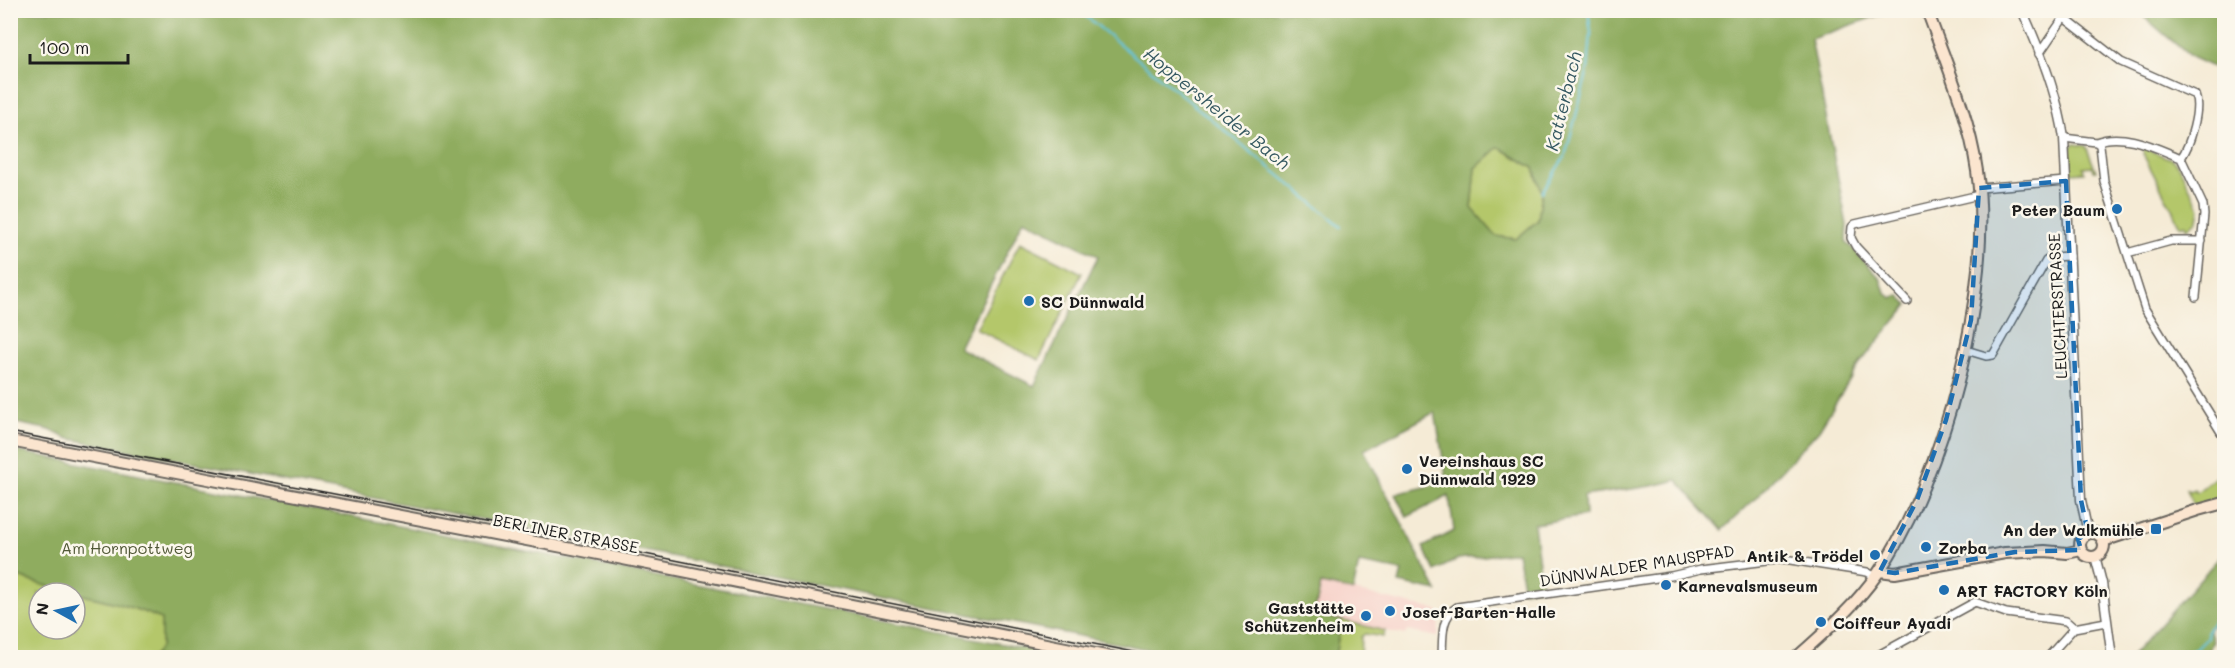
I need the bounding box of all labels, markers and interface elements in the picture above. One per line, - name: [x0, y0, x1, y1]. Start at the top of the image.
- scale bar: [30, 27, 128, 65]
- text: 100 m: [39, 35, 89, 59]
- water label: Hoppersheider Bach: [1139, 41, 1295, 175]
- water label: Katterbach: [1539, 49, 1587, 153]
- place label: Peter Baum: [2011, 199, 2105, 220]
- marker: Peter Baum: [2110, 202, 2124, 216]
- street label: LEUCHTERSTRASSE: [2043, 233, 2071, 379]
- place label: SC Dünnwald: [1041, 291, 1144, 312]
- marker: SC Dünnwald: [1022, 294, 1036, 308]
- place label: Vereinshaus SC Dünnwald 1929: [1419, 450, 1544, 489]
- marker: Vereinshaus SC Dünnwald 1929: [1400, 462, 1414, 476]
- street label: BERLINER STRASSE: [492, 509, 640, 557]
- place label: An der Walkmühle: [2003, 519, 2144, 540]
- marker: An der Walkmühle: [2149, 522, 2163, 536]
- park label: Am Hornpottweg: [61, 537, 193, 558]
- place label: Zorba: [1938, 537, 1988, 558]
- street label: DÜNNWALDER MAUSPFAD: [1538, 539, 1736, 591]
- marker: Zorba: [1919, 540, 1933, 554]
- place label: Antik & Trödel: [1747, 545, 1863, 566]
- marker: Antik & Trödel: [1868, 548, 1882, 562]
- place label: Karnevalsmuseum: [1678, 575, 1818, 596]
- marker: Karnevalsmuseum: [1659, 578, 1673, 592]
- place label: ART FACTORY Köln: [1956, 580, 2108, 601]
- north arrow: [27, 581, 87, 641]
- marker: ART FACTORY Köln: [1937, 583, 1951, 597]
- place label: Gaststätte Schützenheim: [1244, 597, 1354, 636]
- text: N: [30, 601, 53, 616]
- place label: Josef-Barten-Halle: [1402, 601, 1556, 622]
- marker: Josef-Barten-Halle: [1383, 604, 1397, 618]
- marker: Gaststätte Schützenheim: [1359, 609, 1373, 623]
- place label: Coiffeur Ayadi: [1833, 612, 1952, 633]
- marker: Coiffeur Ayadi: [1814, 615, 1828, 629]

